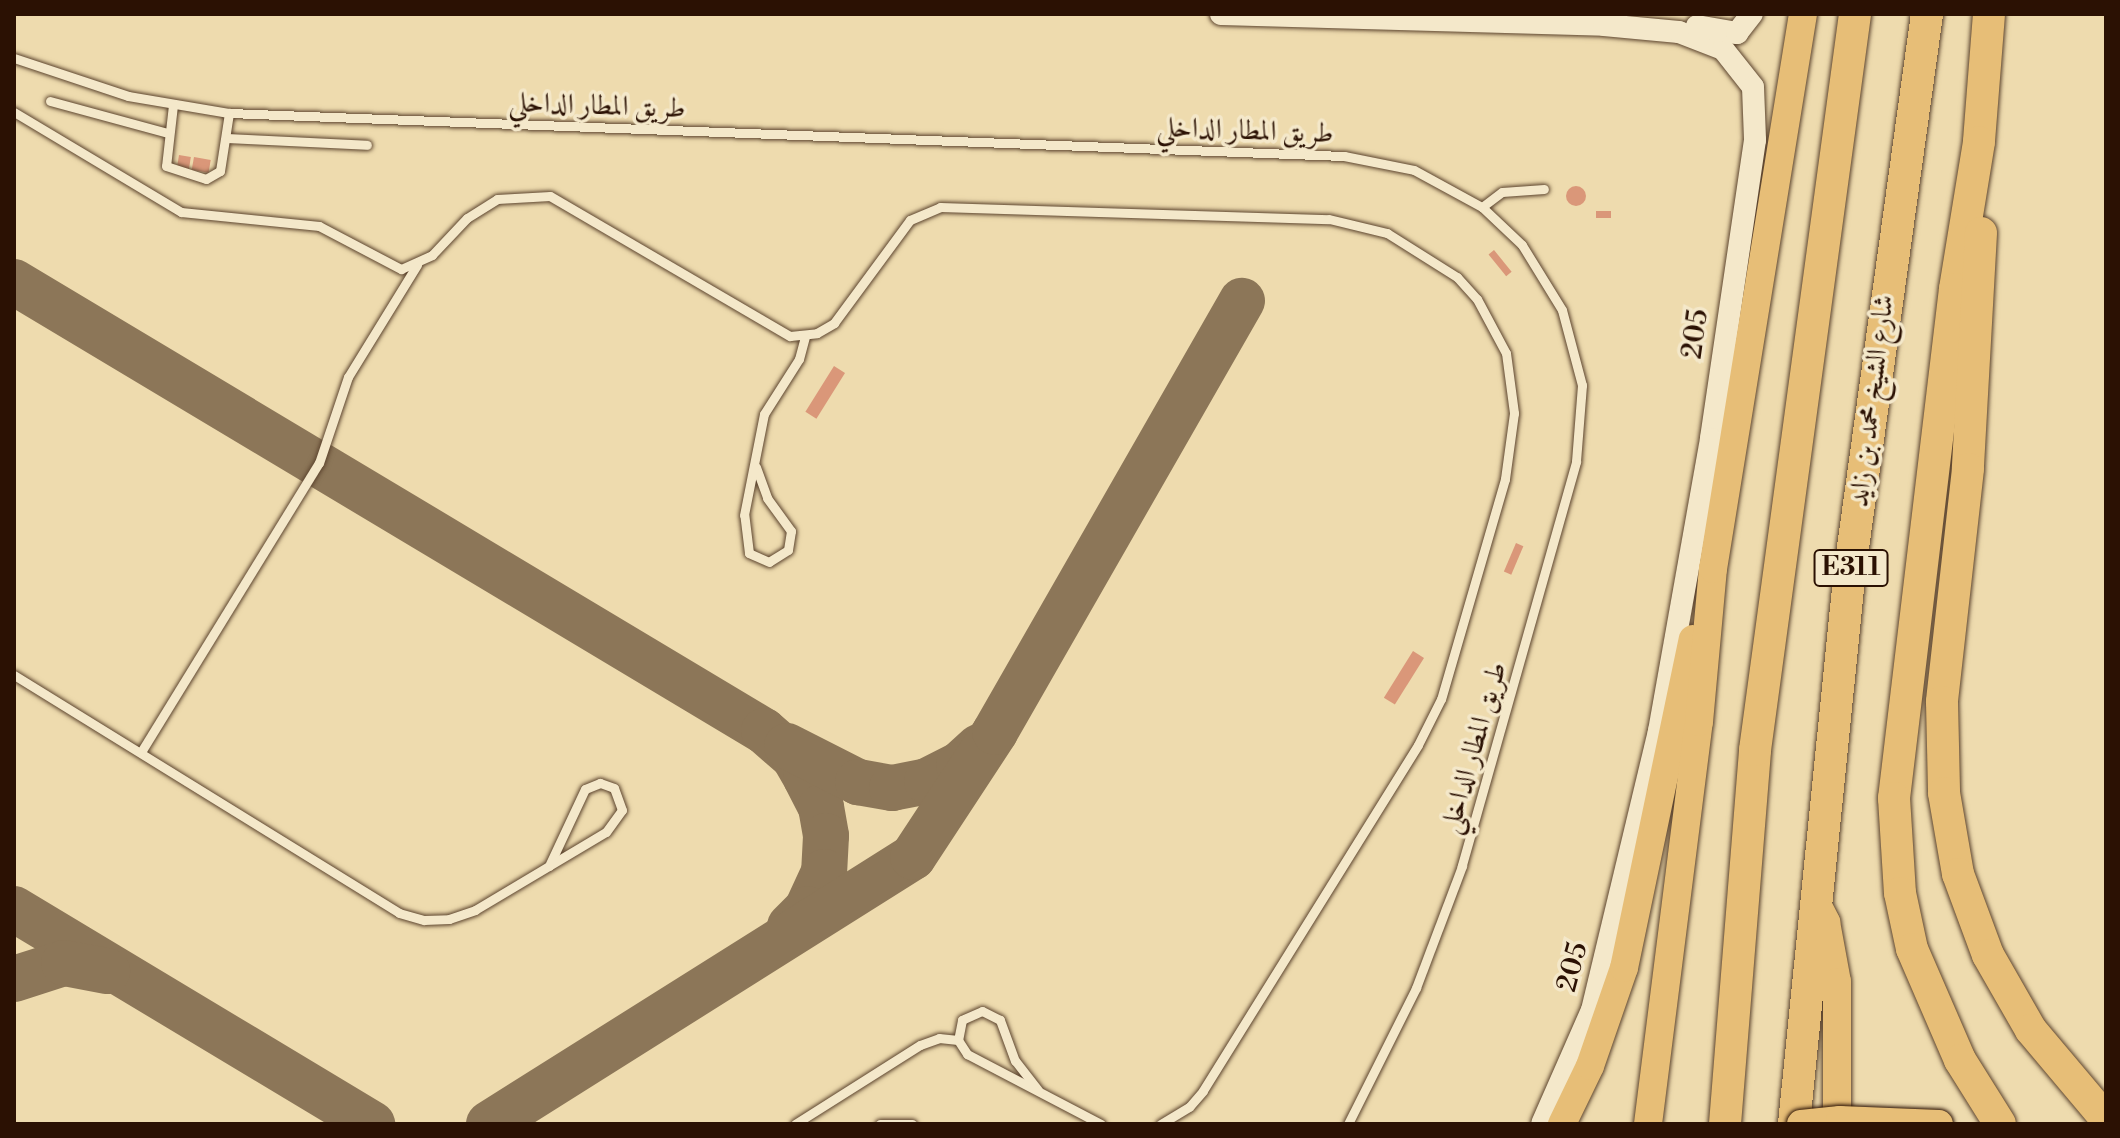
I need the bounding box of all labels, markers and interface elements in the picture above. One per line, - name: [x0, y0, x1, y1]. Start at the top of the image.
- street label: طريق المطار الداخلي: [508, 86, 686, 126]
- street label: طريق المطار الداخلي: [1156, 111, 1334, 151]
- street label: شارع الشيخ محمد بن زايد: [1842, 293, 1902, 509]
- street label: 205: [1676, 307, 1716, 361]
- road number: E311: [1813, 546, 1889, 590]
- street label: طريق المطار الداخلي: [1433, 658, 1515, 838]
- street label: 205: [1550, 939, 1596, 995]

